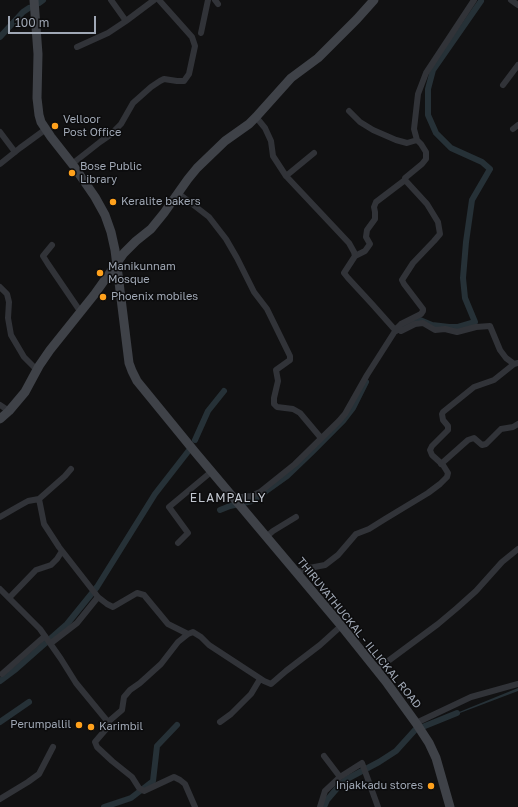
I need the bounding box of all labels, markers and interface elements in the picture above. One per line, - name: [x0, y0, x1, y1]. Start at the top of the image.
- scale bar: [10, 8, 98, 34]
- text: 100 m: [15, 15, 49, 30]
- place label: Velloor Post Office: [63, 113, 121, 139]
- marker: Velloor Post Office: [50, 121, 60, 131]
- place label: Bose Public Library: [80, 160, 142, 186]
- marker: Bose Public Library: [67, 168, 77, 178]
- place label: Keralite bakers: [121, 195, 201, 209]
- marker: Keralite bakers: [108, 197, 118, 207]
- place label: Manikunnam Mosque: [108, 260, 176, 286]
- marker: Manikunnam Mosque: [95, 268, 105, 278]
- place label: Phoenix mobiles: [111, 290, 198, 304]
- marker: Phoenix mobiles: [98, 292, 108, 302]
- district label: ELAMPALLY: [190, 491, 266, 505]
- street label: THIRUVATHUCKAL - ILLICKAL ROAD: [294, 555, 424, 711]
- place label: Perumpallil: [10, 718, 71, 732]
- marker: Perumpallil: [74, 720, 84, 730]
- place label: Karimbil: [99, 720, 143, 734]
- marker: Karimbil: [86, 722, 96, 732]
- place label: Injakkadu stores: [336, 779, 423, 793]
- marker: Injakkadu stores: [426, 781, 436, 791]

